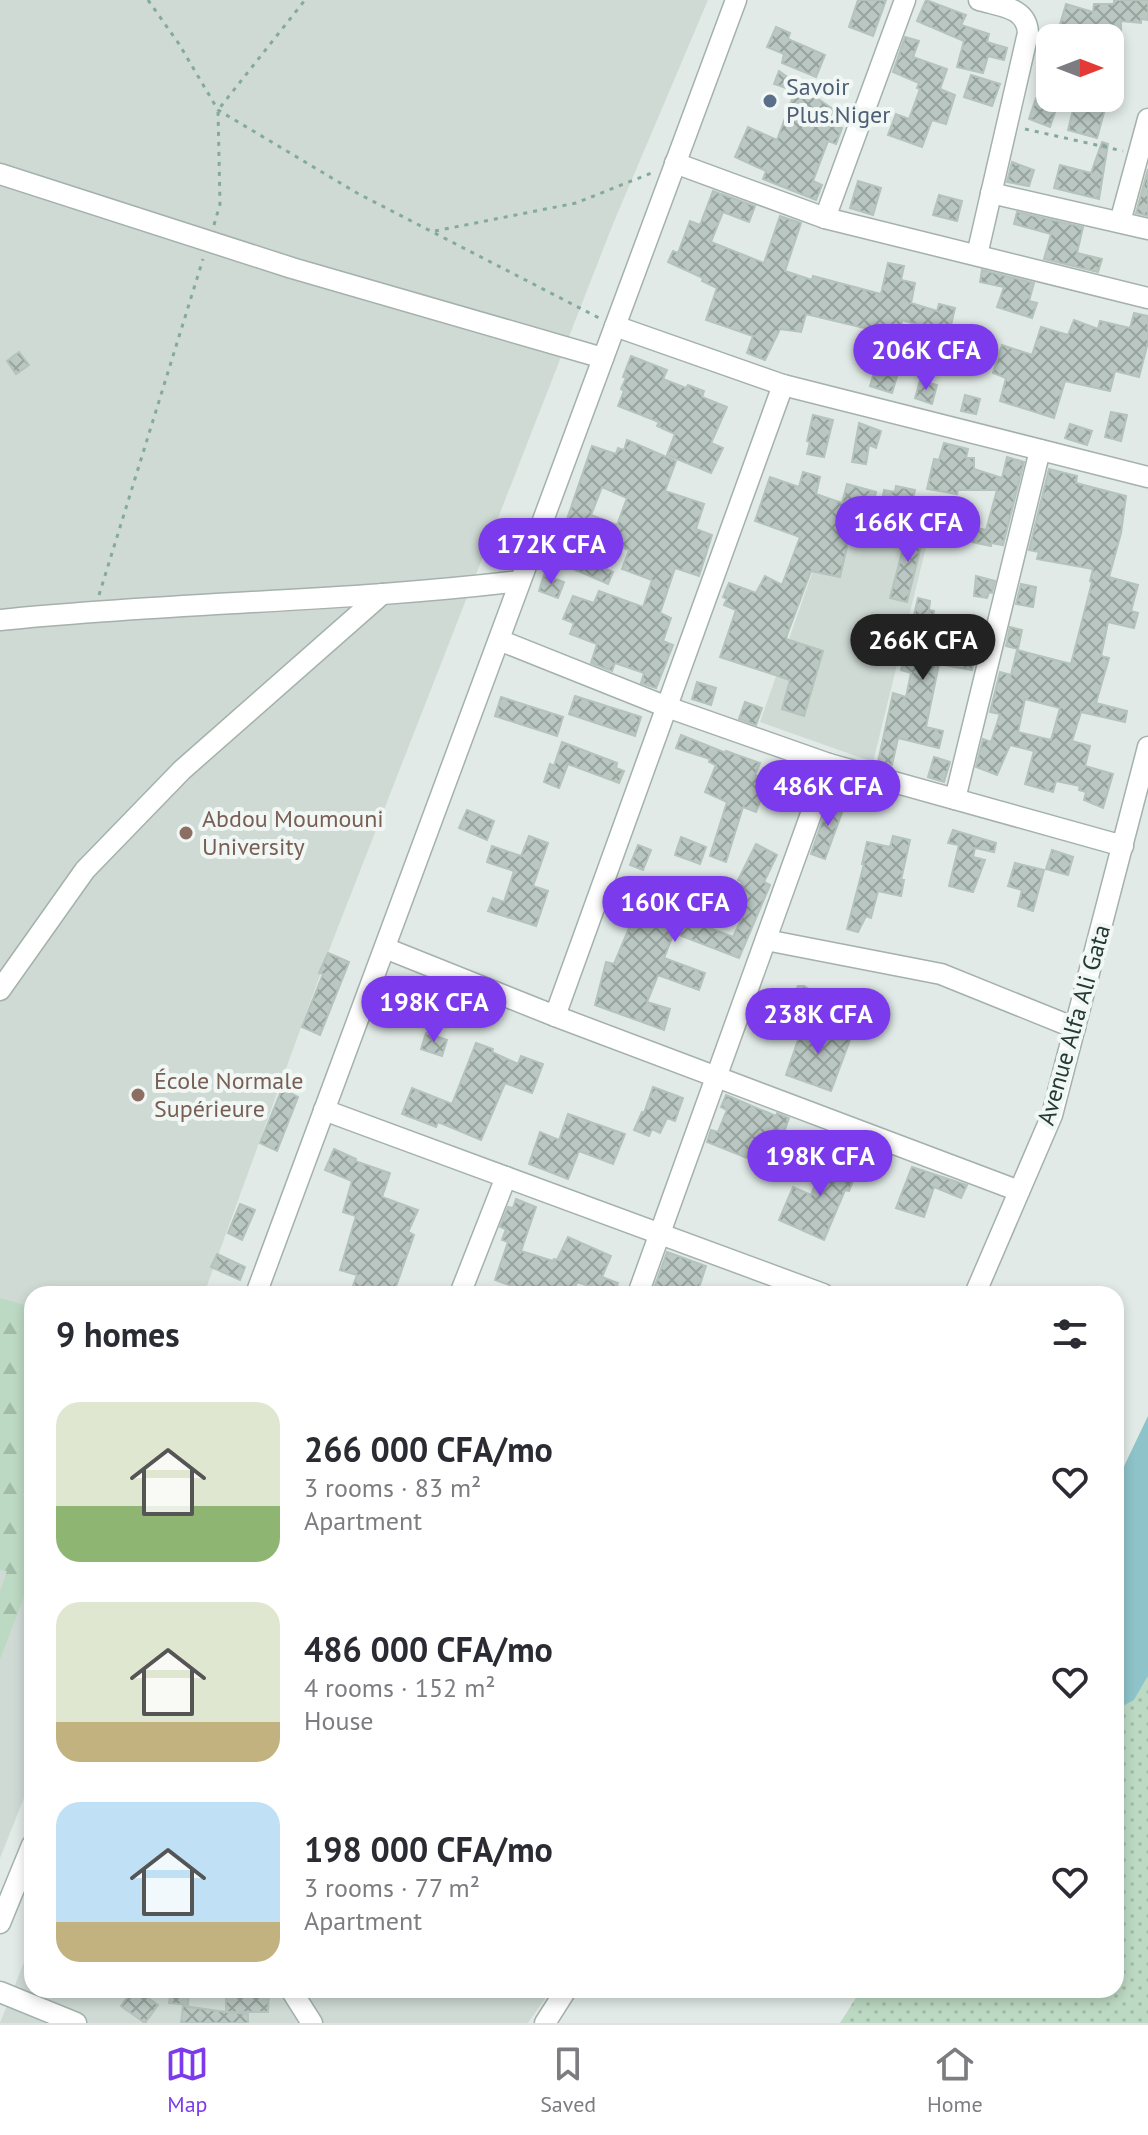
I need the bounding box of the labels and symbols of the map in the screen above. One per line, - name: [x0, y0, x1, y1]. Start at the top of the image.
- north arrow: [1036, 24, 1124, 112]
- place label: Savoir Plus.Niger: [786, 71, 890, 130]
- marker: Savoir Plus.Niger: [761, 92, 779, 110]
- pin: 206K CFA: [843, 324, 1009, 392]
- pin: 166K CFA: [825, 496, 991, 564]
- pin: 172K CFA: [468, 518, 634, 586]
- pin: 266K CFA: [840, 614, 1006, 682]
- pin: 486K CFA: [745, 760, 911, 828]
- place label: Abdou Moumouni University: [202, 803, 384, 862]
- marker: Abdou Moumouni University: [177, 824, 195, 842]
- pin: 160K CFA: [592, 876, 758, 944]
- street label: Avenue Alfa Ali Gata: [1030, 921, 1117, 1129]
- pin: 198K CFA: [351, 976, 517, 1044]
- pin: 238K CFA: [735, 988, 901, 1056]
- place label: École Normale Supérieure: [154, 1065, 303, 1124]
- marker: École Normale Supérieure: [129, 1086, 147, 1104]
- pin: 198K CFA: [737, 1130, 903, 1198]

